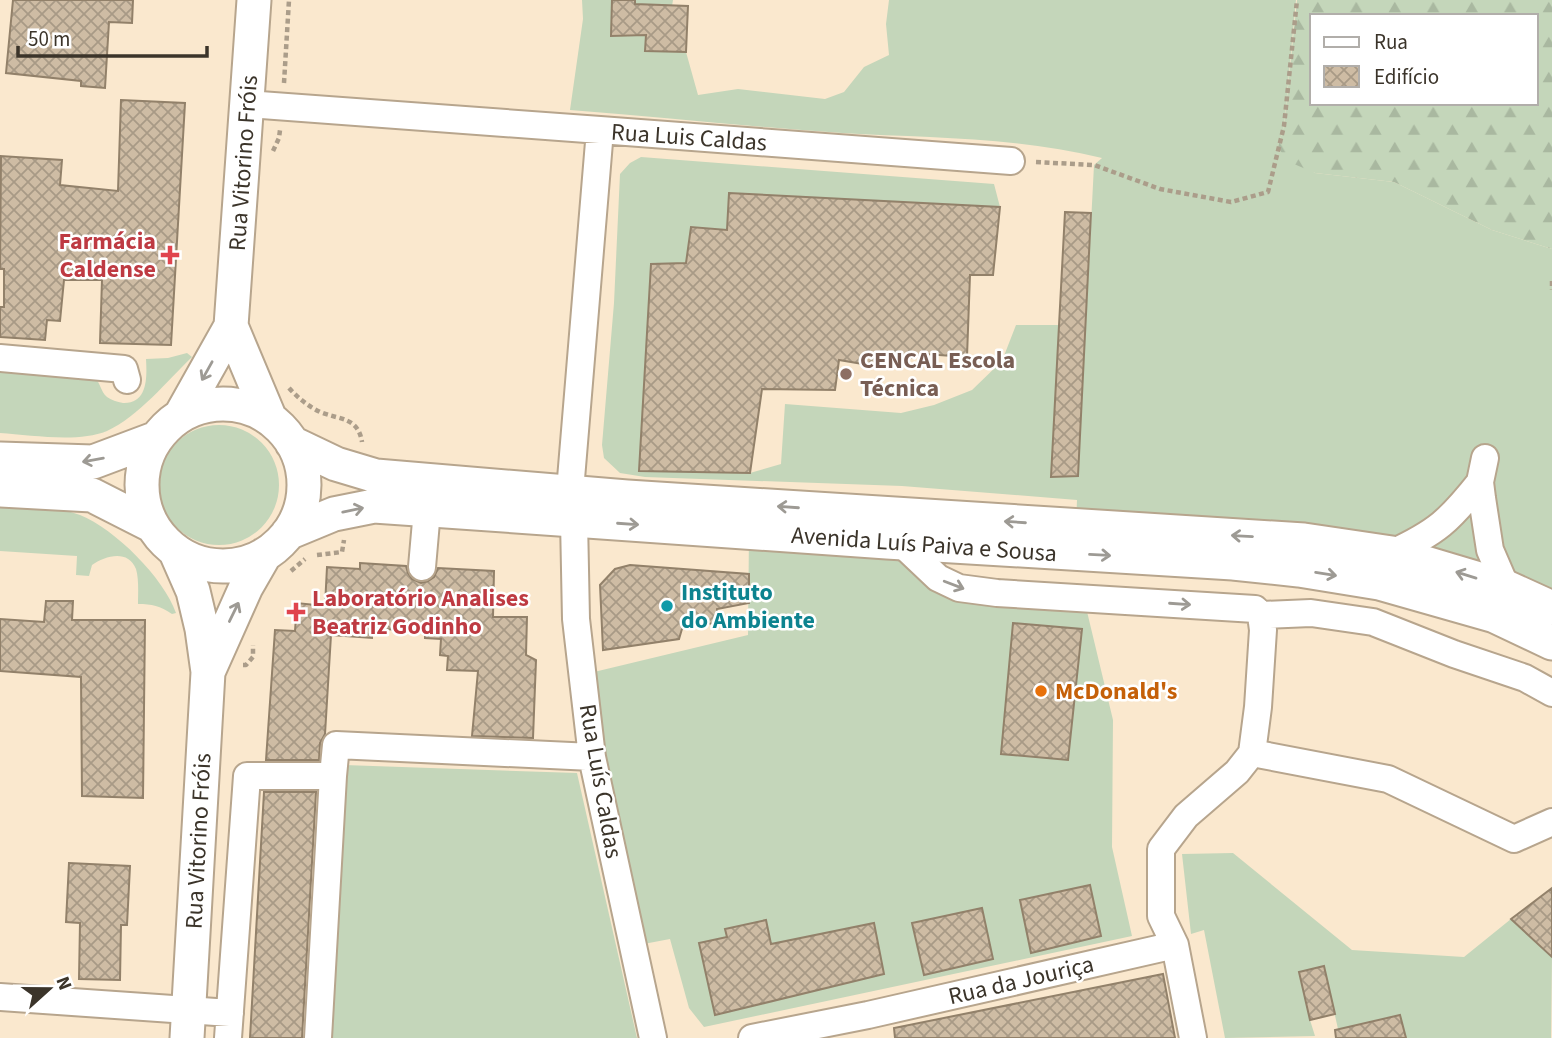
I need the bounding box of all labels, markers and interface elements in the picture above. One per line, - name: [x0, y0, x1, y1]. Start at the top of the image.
- scale bar: [18, 14, 206, 58]
- legend: [1310, 14, 1538, 105]
- text: 50 m: [28, 24, 70, 54]
- text: Rua: [1374, 27, 1408, 57]
- text: Edifício: [1374, 62, 1439, 92]
- street label: Rua Vitorino Fróis: [220, 74, 267, 252]
- street label: Rua Luis Caldas: [610, 115, 768, 160]
- place label: Farmácia Caldense: [58, 224, 156, 287]
- marker: Farmácia Caldense: [162, 247, 178, 263]
- place label: CENCAL Escola Técnica: [860, 343, 1015, 406]
- one-way arrow: [199, 360, 213, 381]
- marker: CENCAL Escola Técnica: [838, 366, 854, 382]
- one-way arrow: [82, 454, 105, 467]
- one-way arrow: [778, 500, 800, 513]
- one-way arrow: [341, 503, 364, 517]
- one-way arrow: [1004, 515, 1027, 528]
- one-way arrow: [616, 518, 639, 531]
- street label: Avenida Luís Paiva e Sousa: [790, 518, 1058, 571]
- one-way arrow: [1231, 530, 1254, 543]
- one-way arrow: [1088, 548, 1111, 561]
- one-way arrow: [1314, 568, 1337, 581]
- one-way arrow: [1455, 568, 1477, 581]
- place label: Instituto do Ambiente: [681, 575, 815, 638]
- one-way arrow: [942, 579, 964, 592]
- place label: Laboratório Analises Beatriz Godinho: [312, 581, 529, 644]
- marker: Instituto do Ambiente: [659, 598, 675, 614]
- one-way arrow: [1168, 598, 1191, 611]
- one-way arrow: [228, 602, 242, 623]
- marker: Laboratório Analises Beatriz Godinho: [286, 602, 306, 622]
- place label: McDonald's: [1055, 674, 1177, 709]
- marker: McDonald's: [1033, 683, 1049, 699]
- street label: Rua Luís Caldas: [570, 701, 631, 861]
- street label: Rua Vitorino Fróis: [176, 752, 221, 930]
- street label: Rua da Jouriça: [945, 947, 1097, 1014]
- north arrow: [14, 954, 84, 1024]
- text: N: [49, 973, 78, 994]

